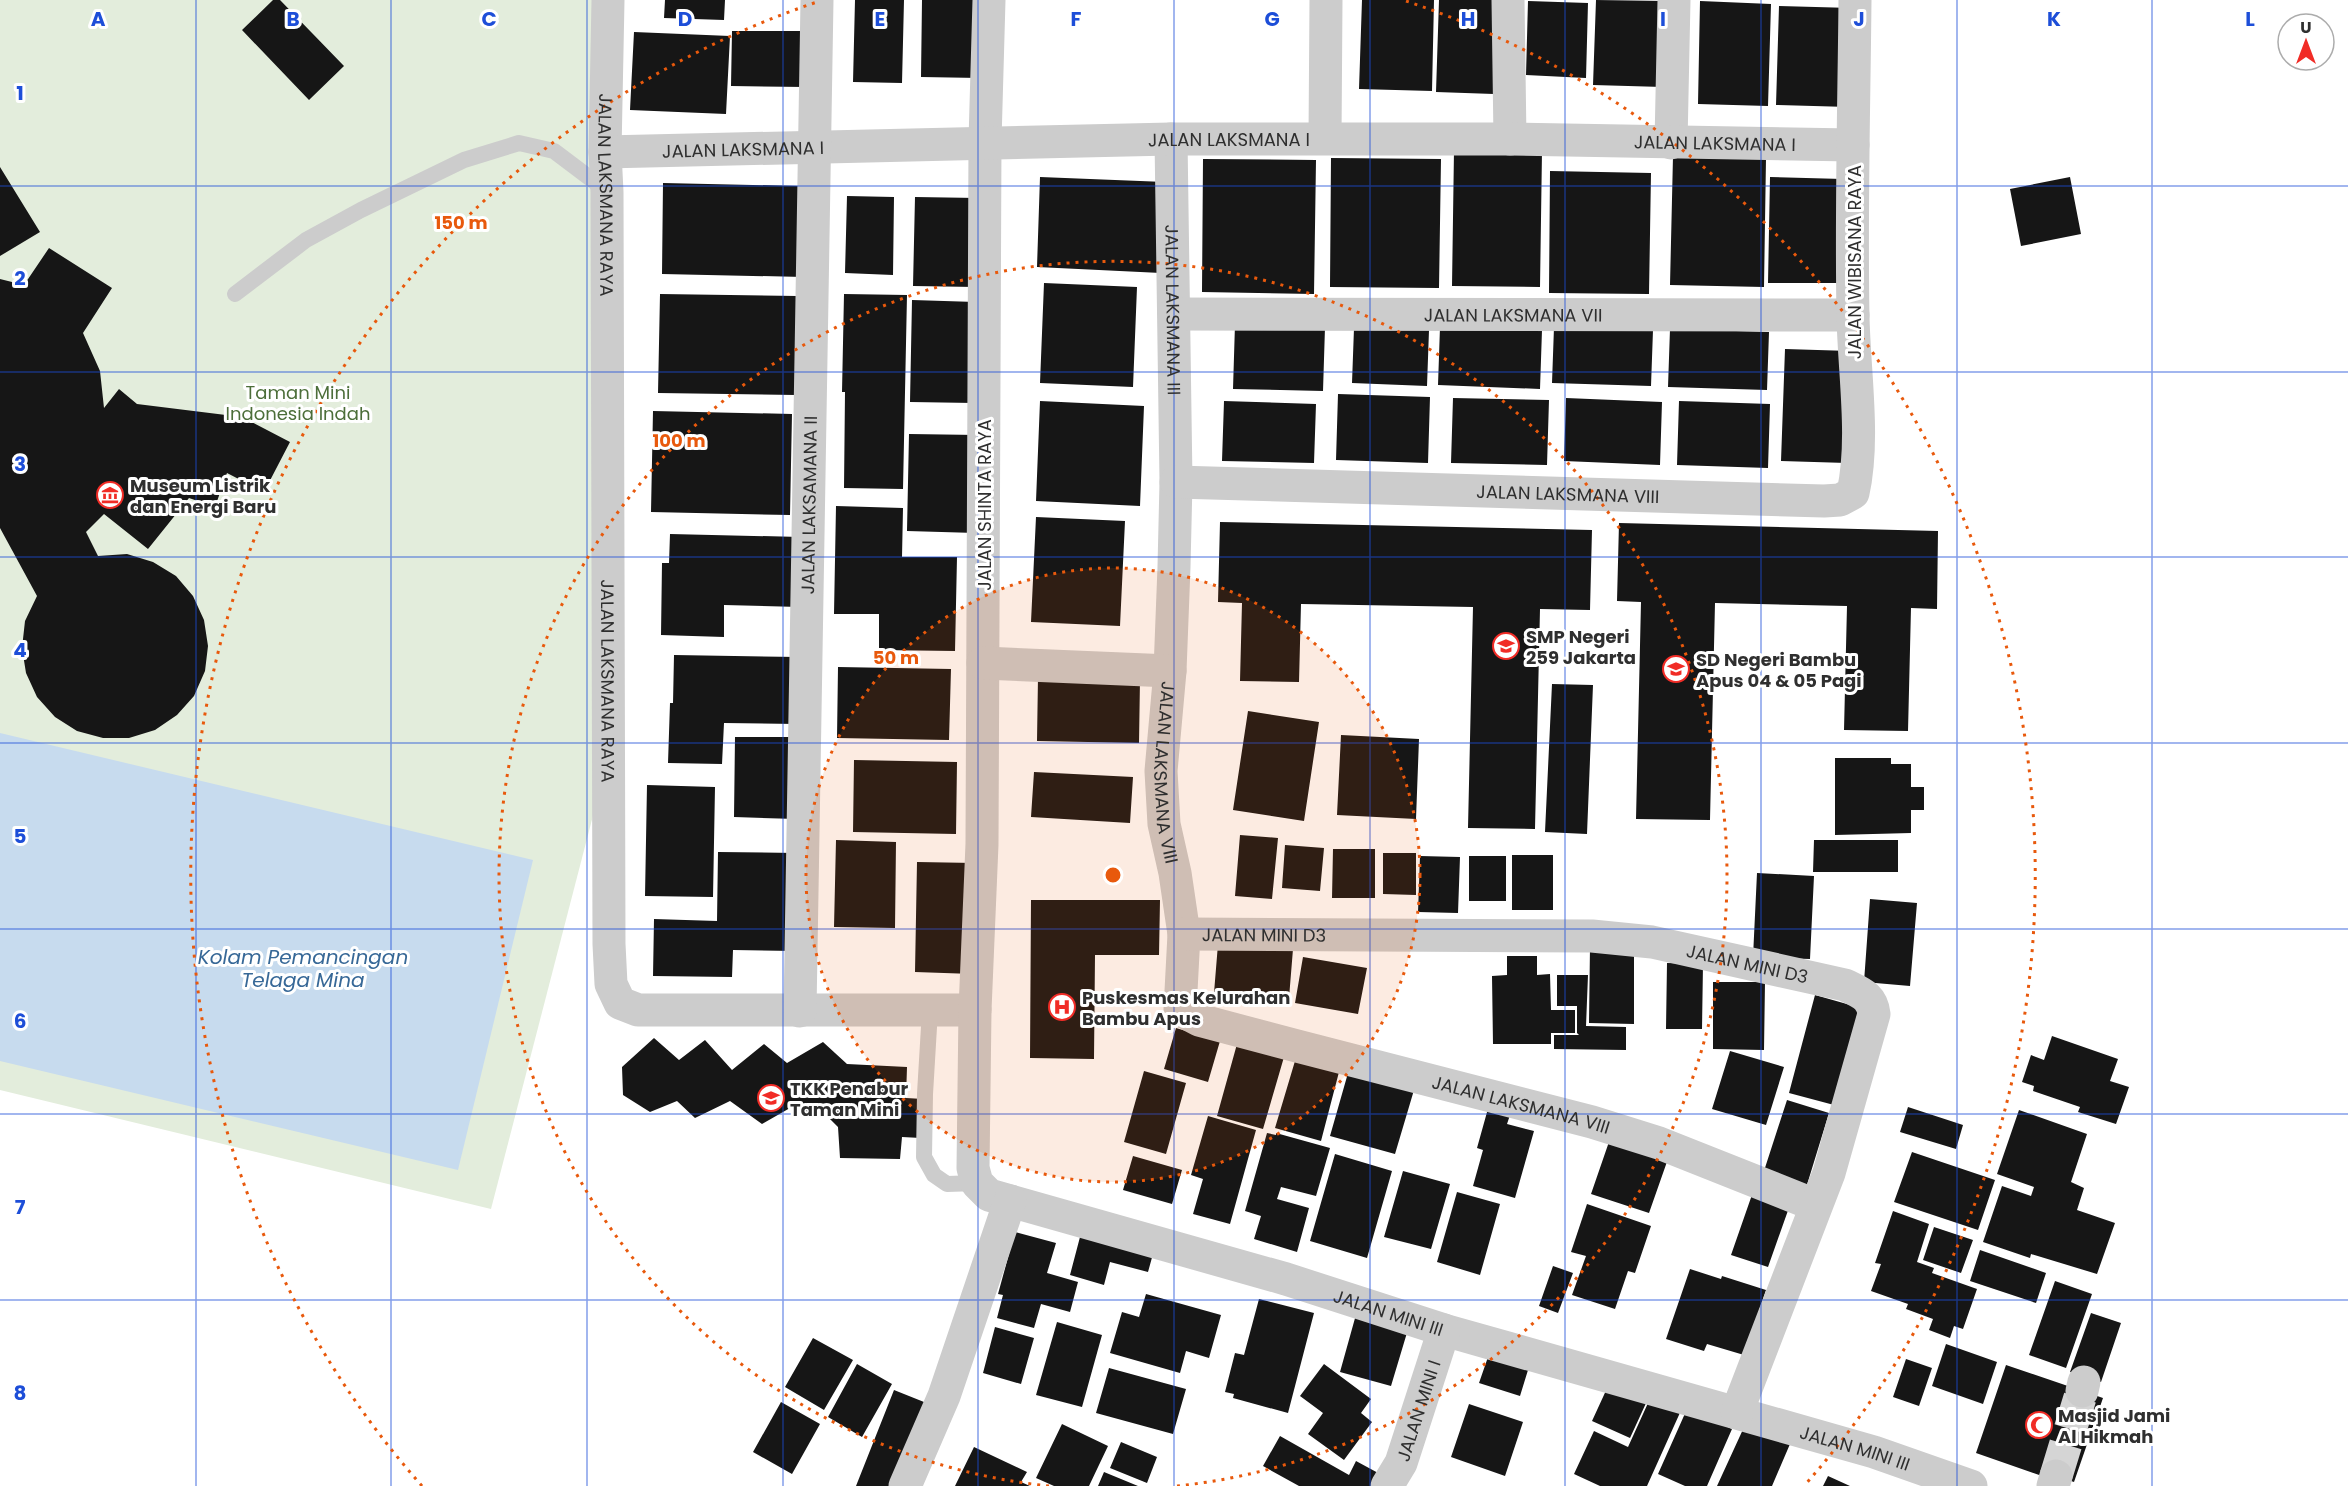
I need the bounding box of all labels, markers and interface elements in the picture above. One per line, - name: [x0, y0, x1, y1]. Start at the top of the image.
- text: A: [91, 5, 106, 33]
- text: B: [286, 5, 300, 33]
- text: C: [481, 5, 497, 33]
- text: D: [678, 5, 692, 33]
- text: E: [875, 5, 885, 33]
- text: F: [1071, 5, 1082, 33]
- text: G: [1264, 5, 1280, 33]
- text: H: [1461, 5, 1475, 33]
- text: I: [1660, 5, 1666, 33]
- text: J: [1853, 5, 1865, 33]
- text: K: [2047, 5, 2061, 33]
- text: L: [2245, 5, 2255, 33]
- north arrow: [2276, 12, 2336, 72]
- text: U: [2300, 16, 2312, 39]
- text: 1: [16, 79, 24, 107]
- street label: JALAN LAKSMANA RAYA: [592, 93, 620, 297]
- street label: JALAN LAKSMANA I: [1148, 127, 1310, 152]
- street label: JALAN LAKSMANA I: [1634, 129, 1796, 156]
- street label: JALAN LAKSMANA I: [662, 134, 824, 163]
- street label: JALAN WIBISANA RAYA: [1842, 165, 1867, 359]
- text: 150 m: [434, 210, 488, 235]
- street label: JALAN LAKSMANA III: [1160, 224, 1187, 396]
- text: 2: [14, 264, 26, 292]
- street label: JALAN LAKSMANA VII: [1424, 302, 1602, 327]
- park label: Taman Mini Indonesia Indah: [226, 380, 370, 426]
- street label: JALAN LAKSAMANA II: [795, 416, 823, 595]
- street label: JALAN SHINTA RAYA: [972, 419, 997, 591]
- text: 100 m: [652, 428, 706, 453]
- text: 3: [14, 450, 26, 478]
- place label: Museum Listrik dan Energi Baru: [130, 473, 276, 519]
- street label: JALAN LAKSMANA VIII: [1476, 478, 1660, 509]
- museum icon: Museum Listrik dan Energi Baru: [95, 480, 125, 510]
- street label: JALAN LAKSMANA RAYA: [596, 579, 621, 783]
- place label: SMP Negeri 259 Jakarta: [1526, 624, 1636, 670]
- school or university icon: SMP Negeri 259 Jakarta: [1491, 631, 1521, 661]
- text: 4: [13, 636, 27, 664]
- text: 50 m: [873, 645, 919, 670]
- place label: SD Negeri Bambu Apus 04 & 05 Pagi: [1696, 647, 1862, 693]
- school or university icon: SD Negeri Bambu Apus 04 & 05 Pagi: [1661, 654, 1691, 684]
- street label: JALAN LAKSMANA VIII: [1149, 680, 1185, 866]
- text: 5: [14, 822, 27, 850]
- centre of rings: [1103, 865, 1123, 885]
- street label: JALAN MINI D3: [1202, 922, 1326, 947]
- street label: JALAN MINI D3: [1684, 938, 1811, 989]
- water label: Kolam Pemancingan Telaga Mina: [198, 943, 408, 994]
- place label: Puskesmas Kelurahan Bambu Apus: [1082, 985, 1290, 1031]
- hospital icon: Puskesmas Kelurahan Bambu Apus: [1047, 992, 1077, 1022]
- text: 6: [14, 1007, 26, 1035]
- street label: JALAN LAKSMANA VIII: [1429, 1069, 1613, 1139]
- place label: TKK Penabur Taman Mini: [790, 1076, 909, 1122]
- school or university icon: TKK Penabur Taman Mini: [756, 1083, 786, 1113]
- text: 7: [15, 1193, 26, 1221]
- street label: JALAN MINI III: [1330, 1283, 1447, 1342]
- street label: JALAN MINI I: [1390, 1357, 1446, 1465]
- text: 8: [14, 1379, 26, 1407]
- place label: Masjid Jami Al Hikmah: [2058, 1403, 2170, 1449]
- mosque icon: Masjid Jami Al Hikmah: [2024, 1410, 2054, 1440]
- street label: JALAN MINI III: [1797, 1419, 1914, 1476]

